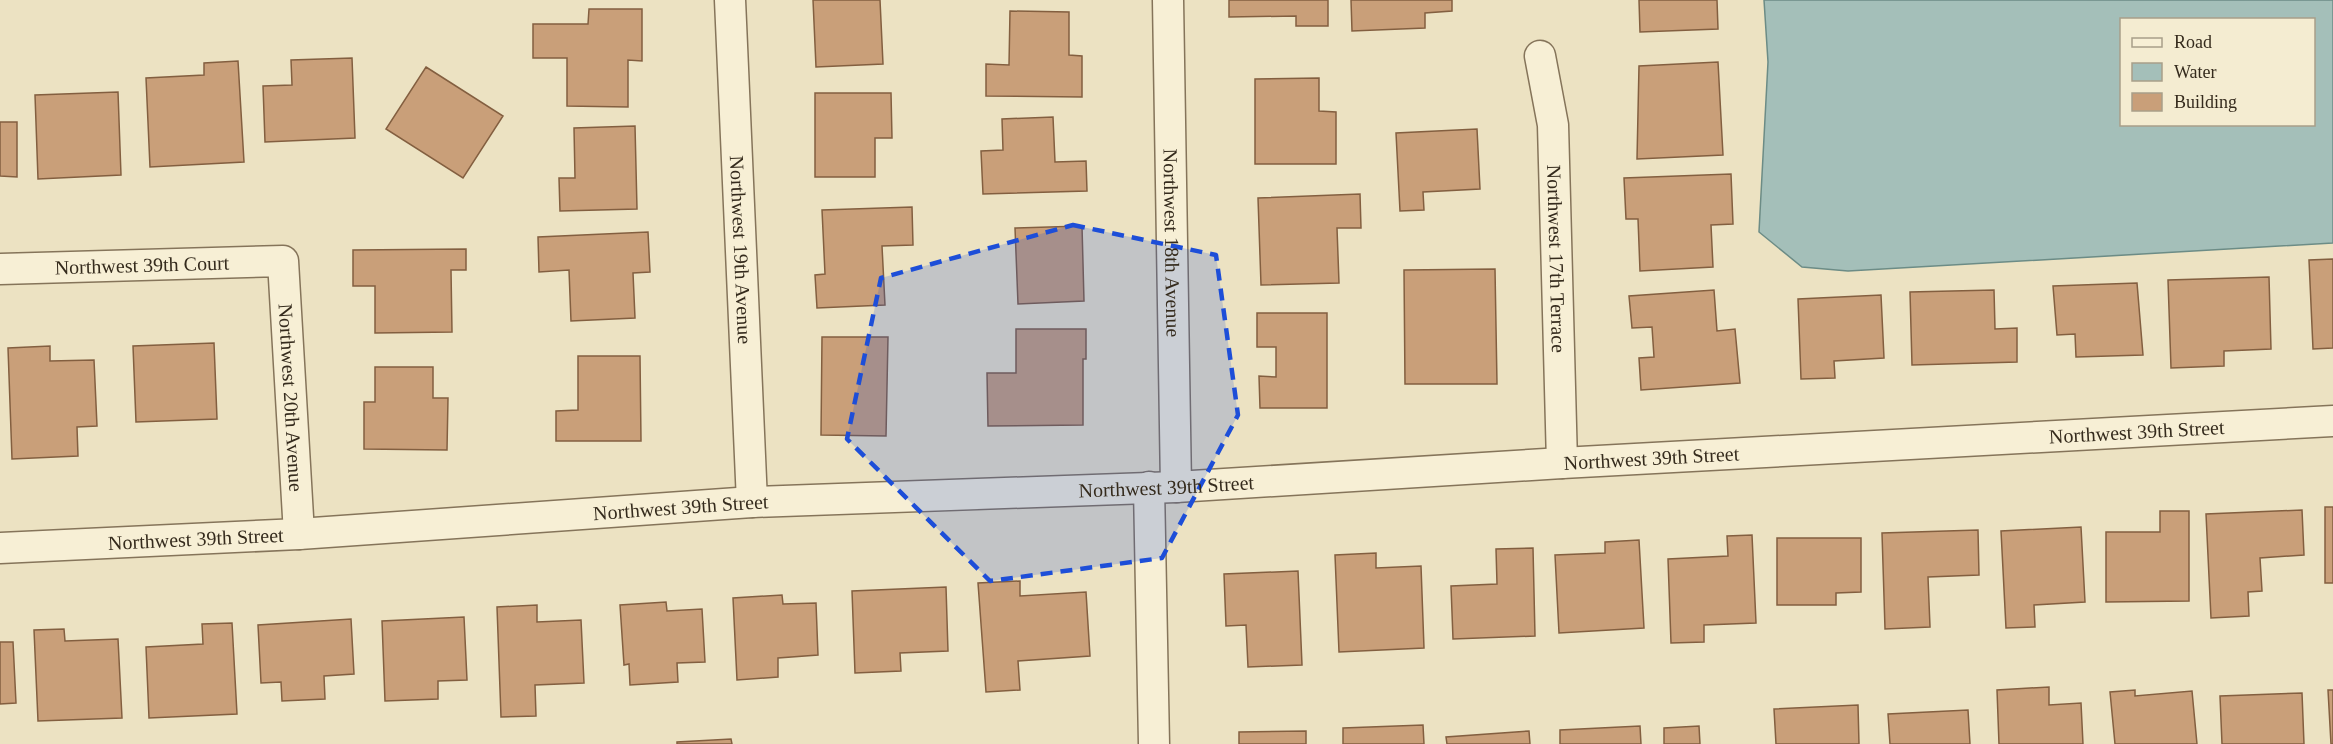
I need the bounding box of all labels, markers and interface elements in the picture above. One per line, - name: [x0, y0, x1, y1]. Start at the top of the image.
- legend: [2120, 18, 2315, 126]
- text: Road: [2174, 32, 2212, 52]
- text: Water: [2174, 62, 2217, 82]
- text: Building: [2174, 92, 2237, 112]
- street label: Northwest 18th Avenue: [1159, 148, 1185, 338]
- street label: Northwest 19th Avenue: [726, 155, 756, 345]
- street label: Northwest 17th Terrace: [1543, 164, 1570, 353]
- street label: Northwest 39th Court: [54, 252, 230, 278]
- street label: Northwest 20th Avenue: [275, 303, 308, 493]
- street label: Northwest 39th Street: [2048, 416, 2225, 447]
- street label: Northwest 39th Street: [1563, 442, 1740, 474]
- street label: Northwest 39th Street: [1078, 471, 1255, 501]
- street label: Northwest 39th Street: [592, 490, 769, 524]
- street label: Northwest 39th Street: [108, 524, 284, 554]

